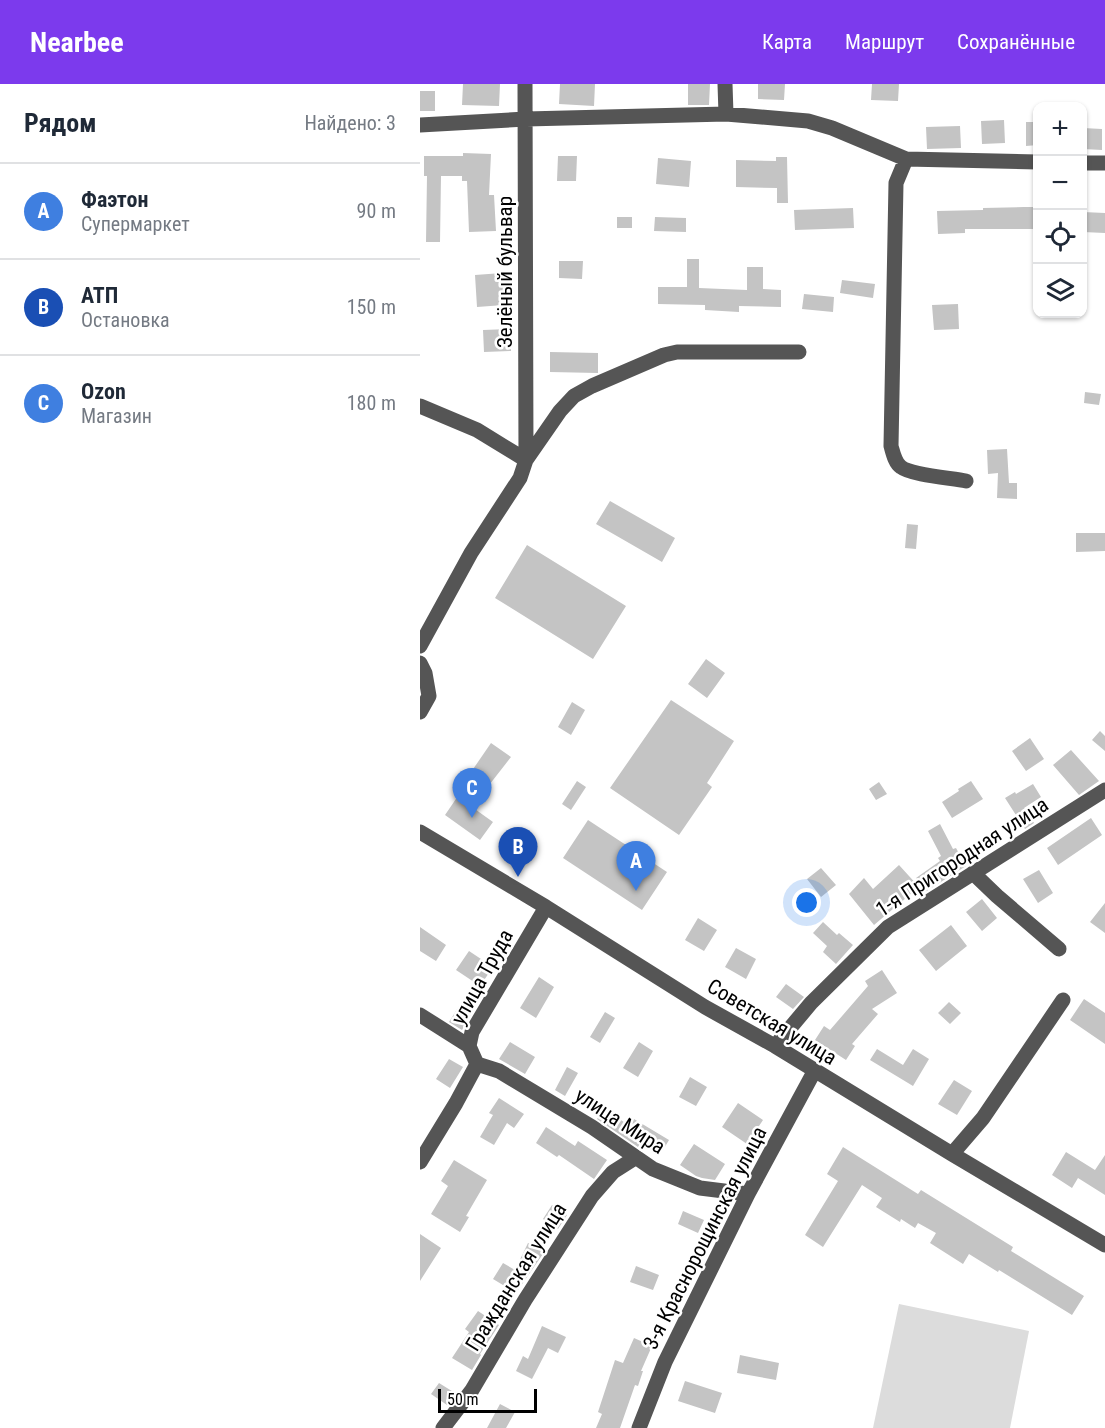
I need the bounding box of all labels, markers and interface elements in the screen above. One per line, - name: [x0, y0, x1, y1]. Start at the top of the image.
- text: Nearbee: [30, 26, 124, 59]
- text: Карта: [762, 30, 812, 54]
- text: Маршрут: [845, 30, 924, 54]
- text: Сохранённые: [957, 30, 1075, 54]
- map controls: [1033, 102, 1087, 318]
- button: +: [1033, 102, 1087, 156]
- text: Рядом: [24, 108, 96, 138]
- text: Найдено: 3: [304, 111, 396, 135]
- button: −: [1033, 156, 1087, 210]
- text: Фаэтон: [81, 187, 148, 212]
- street label: Зелёный бульвар: [493, 196, 517, 348]
- text: A: [38, 199, 49, 223]
- text: 90 m: [357, 199, 396, 223]
- button: locate: [1033, 210, 1087, 264]
- text: Супермаркет: [81, 212, 190, 236]
- button: layers: [1033, 264, 1087, 318]
- text: АТП: [81, 283, 118, 308]
- text: B: [38, 295, 49, 319]
- text: 150 m: [347, 295, 396, 319]
- text: Остановка: [81, 308, 170, 332]
- text: Ozon: [81, 379, 126, 404]
- text: C: [38, 391, 49, 415]
- text: 180 m: [347, 391, 396, 415]
- text: Магазин: [81, 404, 152, 428]
- pin: C: [452, 768, 492, 818]
- street label: 1-я Пригородная улица: [871, 792, 1053, 922]
- pin: B: [498, 828, 538, 877]
- pin: A: [616, 842, 656, 891]
- your location: [792, 888, 821, 917]
- street label: улица Труда: [446, 925, 518, 1029]
- street label: Советская улица: [703, 974, 841, 1070]
- street label: улица Мира: [570, 1083, 670, 1159]
- street label: 3-я Краснорощинская улица: [638, 1123, 772, 1353]
- street label: Гражданская улица: [461, 1199, 571, 1355]
- scale bar: [438, 1386, 537, 1414]
- text: 50 m: [447, 1390, 479, 1409]

